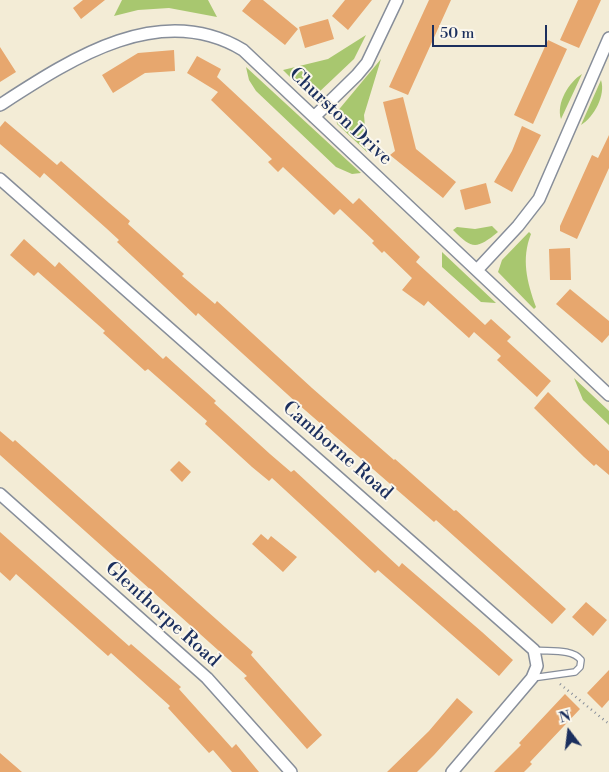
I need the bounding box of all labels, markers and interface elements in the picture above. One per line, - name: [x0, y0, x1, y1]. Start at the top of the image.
- scale bar: [434, 15, 549, 47]
- text: 50 m: [440, 24, 474, 43]
- street label: Churston Drive: [284, 63, 396, 171]
- street label: Camborne Road: [277, 397, 397, 505]
- street label: Glenthorpe Road: [100, 557, 224, 673]
- north arrow: [544, 707, 594, 757]
- text: N: [557, 707, 573, 728]

